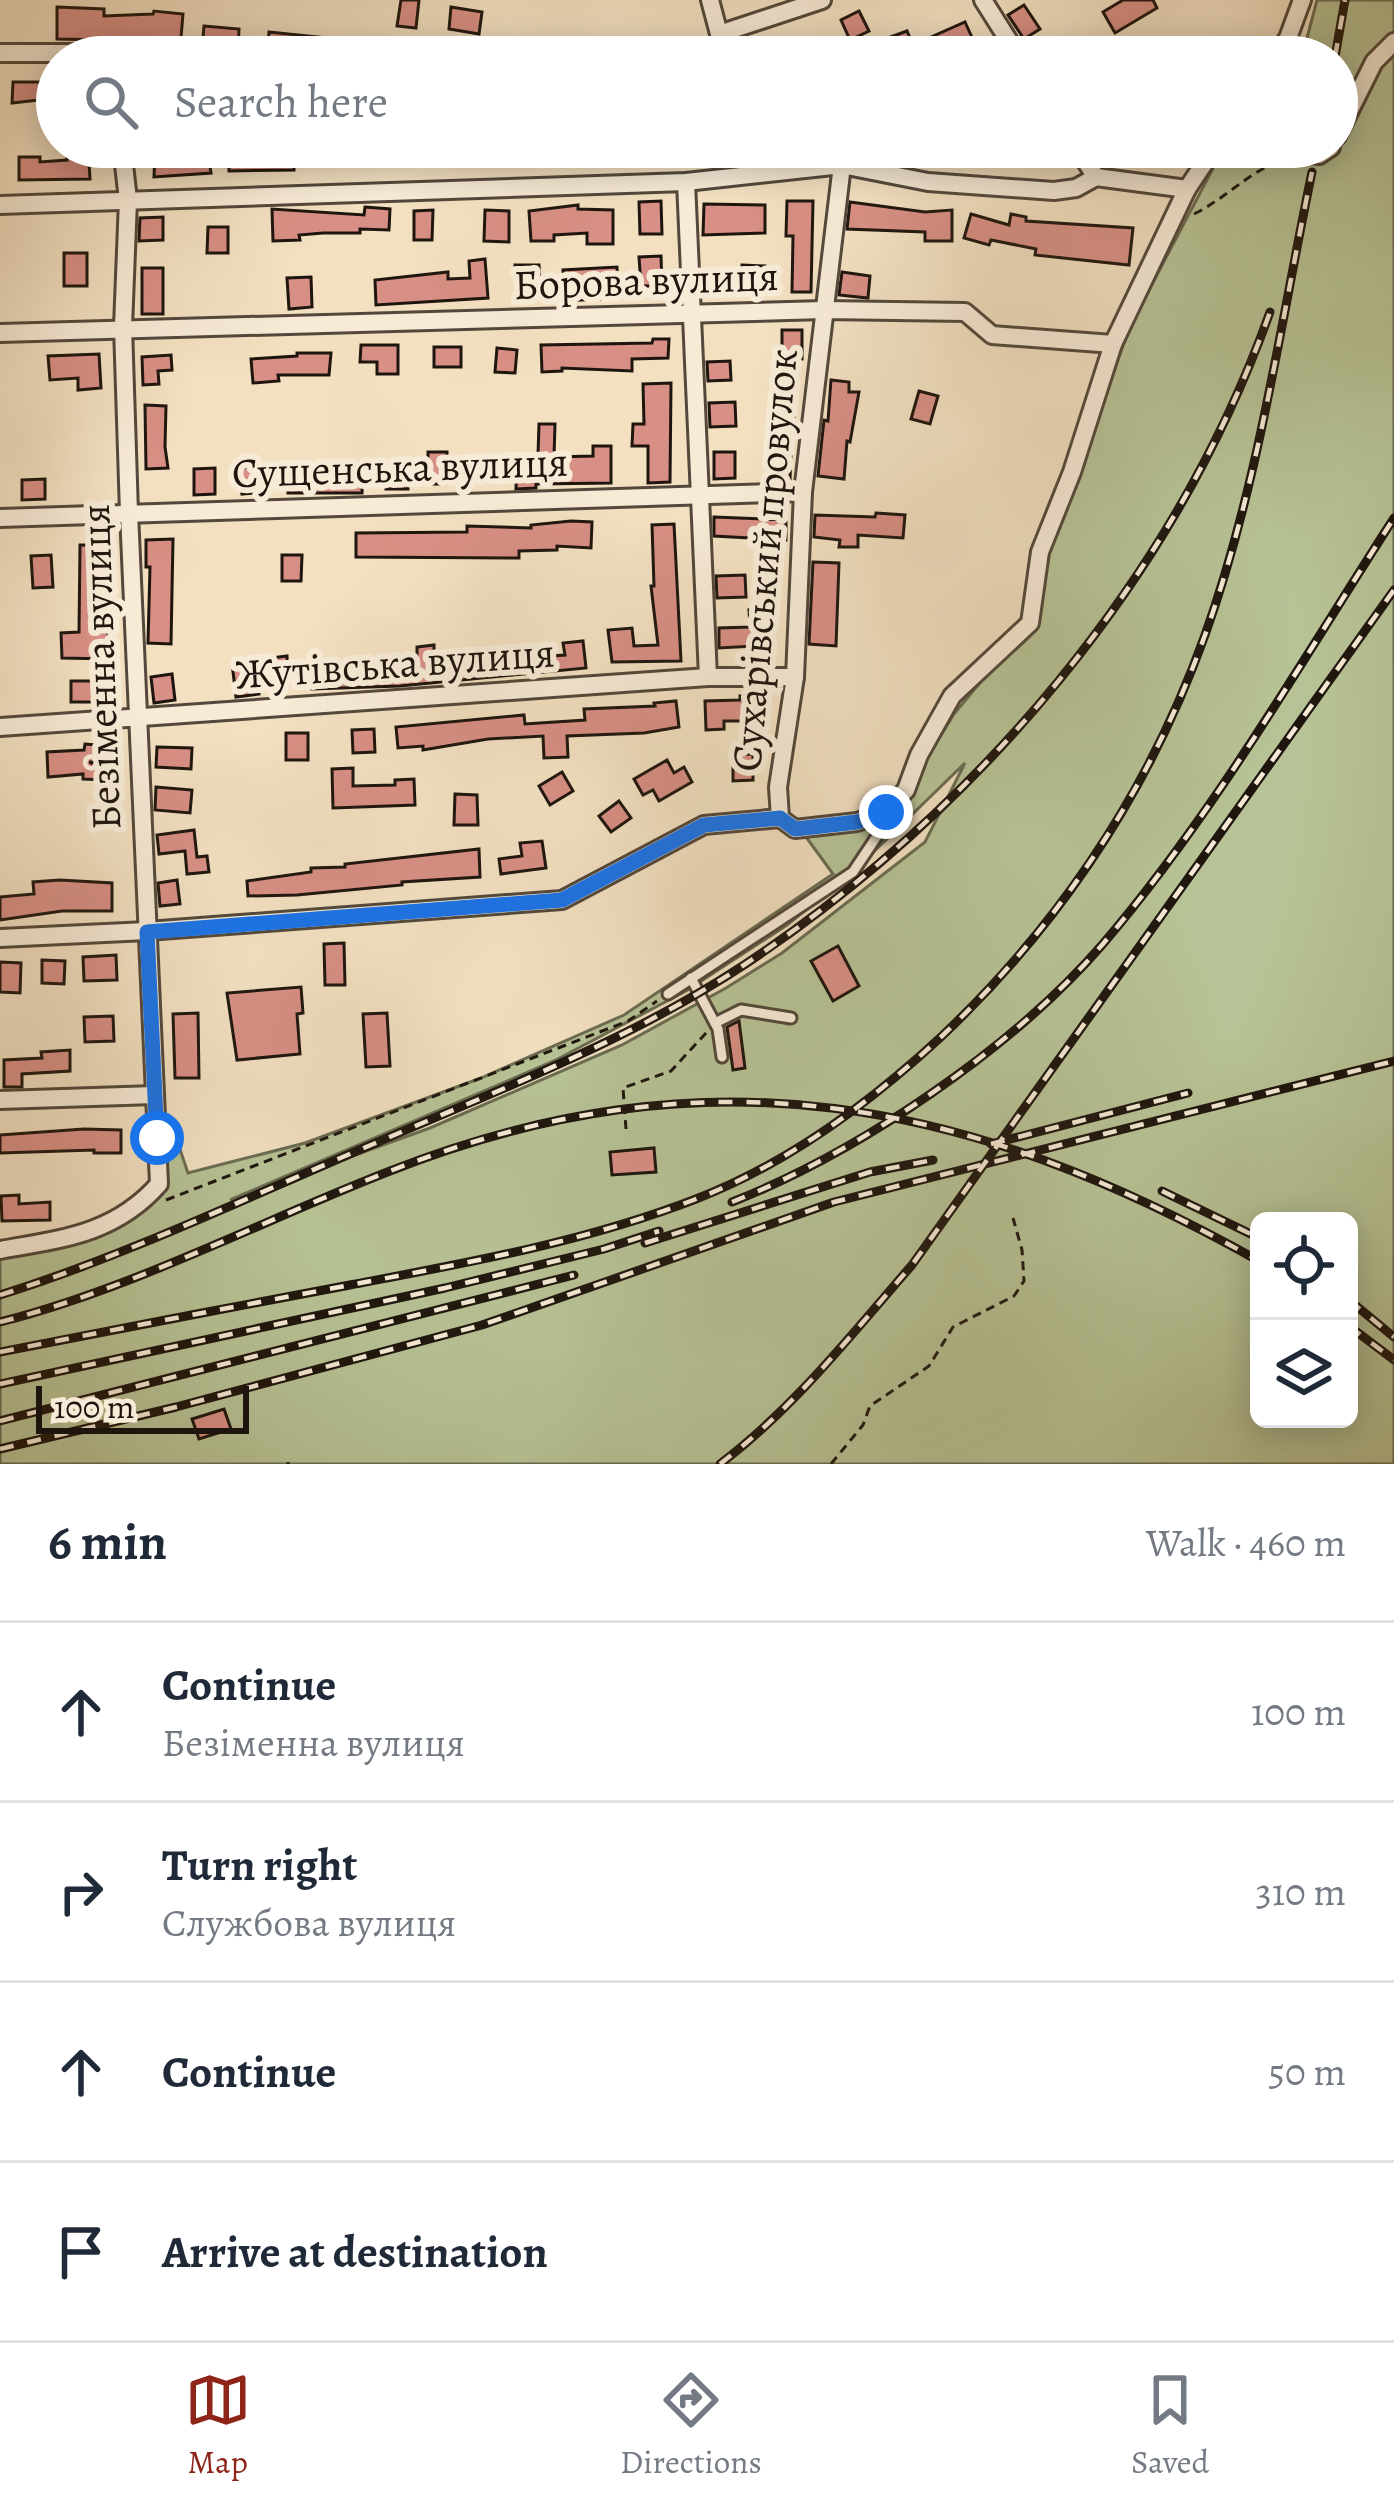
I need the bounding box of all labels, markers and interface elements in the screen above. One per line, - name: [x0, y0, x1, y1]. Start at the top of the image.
- search box: [36, 36, 1358, 168]
- icon: search: [78, 69, 144, 135]
- text: Search here: [174, 71, 388, 133]
- street label: Борова вулиця: [512, 247, 780, 313]
- street label: Сухарівський провулок: [717, 346, 811, 774]
- street label: Сущенська вулиця: [231, 433, 569, 501]
- street label: Безіменна вулиця: [66, 503, 134, 831]
- street label: Жутівська вулиця: [233, 623, 557, 703]
- route end: [859, 785, 913, 839]
- route start: [130, 1111, 184, 1165]
- map controls: [1250, 1212, 1358, 1428]
- button: locate: [1250, 1212, 1358, 1320]
- button: layers: [1250, 1320, 1358, 1428]
- scale bar: [36, 1380, 249, 1433]
- text: 100 m: [54, 1384, 134, 1429]
- text: 6 min: [48, 1507, 167, 1577]
- text: Walk · 460 m: [1146, 1516, 1346, 1569]
- text: Continue: [162, 1654, 336, 1716]
- icon: ahead: [48, 1679, 114, 1745]
- text: 100 m: [1251, 1685, 1346, 1738]
- text: Безіменна вулиця: [162, 1716, 465, 1769]
- text: Turn right: [162, 1834, 357, 1896]
- icon: right: [48, 1859, 114, 1925]
- text: 310 m: [1255, 1865, 1346, 1918]
- text: Службова вулиця: [162, 1896, 456, 1949]
- icon: ahead: [48, 2039, 114, 2105]
- text: Continue: [162, 2041, 336, 2103]
- text: 50 m: [1268, 2045, 1346, 2098]
- icon: arrive: [48, 2219, 114, 2285]
- text: Arrive at destination: [162, 2221, 548, 2283]
- tab: Map: [185, 2367, 251, 2484]
- tab: Directions: [620, 2367, 762, 2484]
- tab: Saved: [1131, 2367, 1209, 2484]

